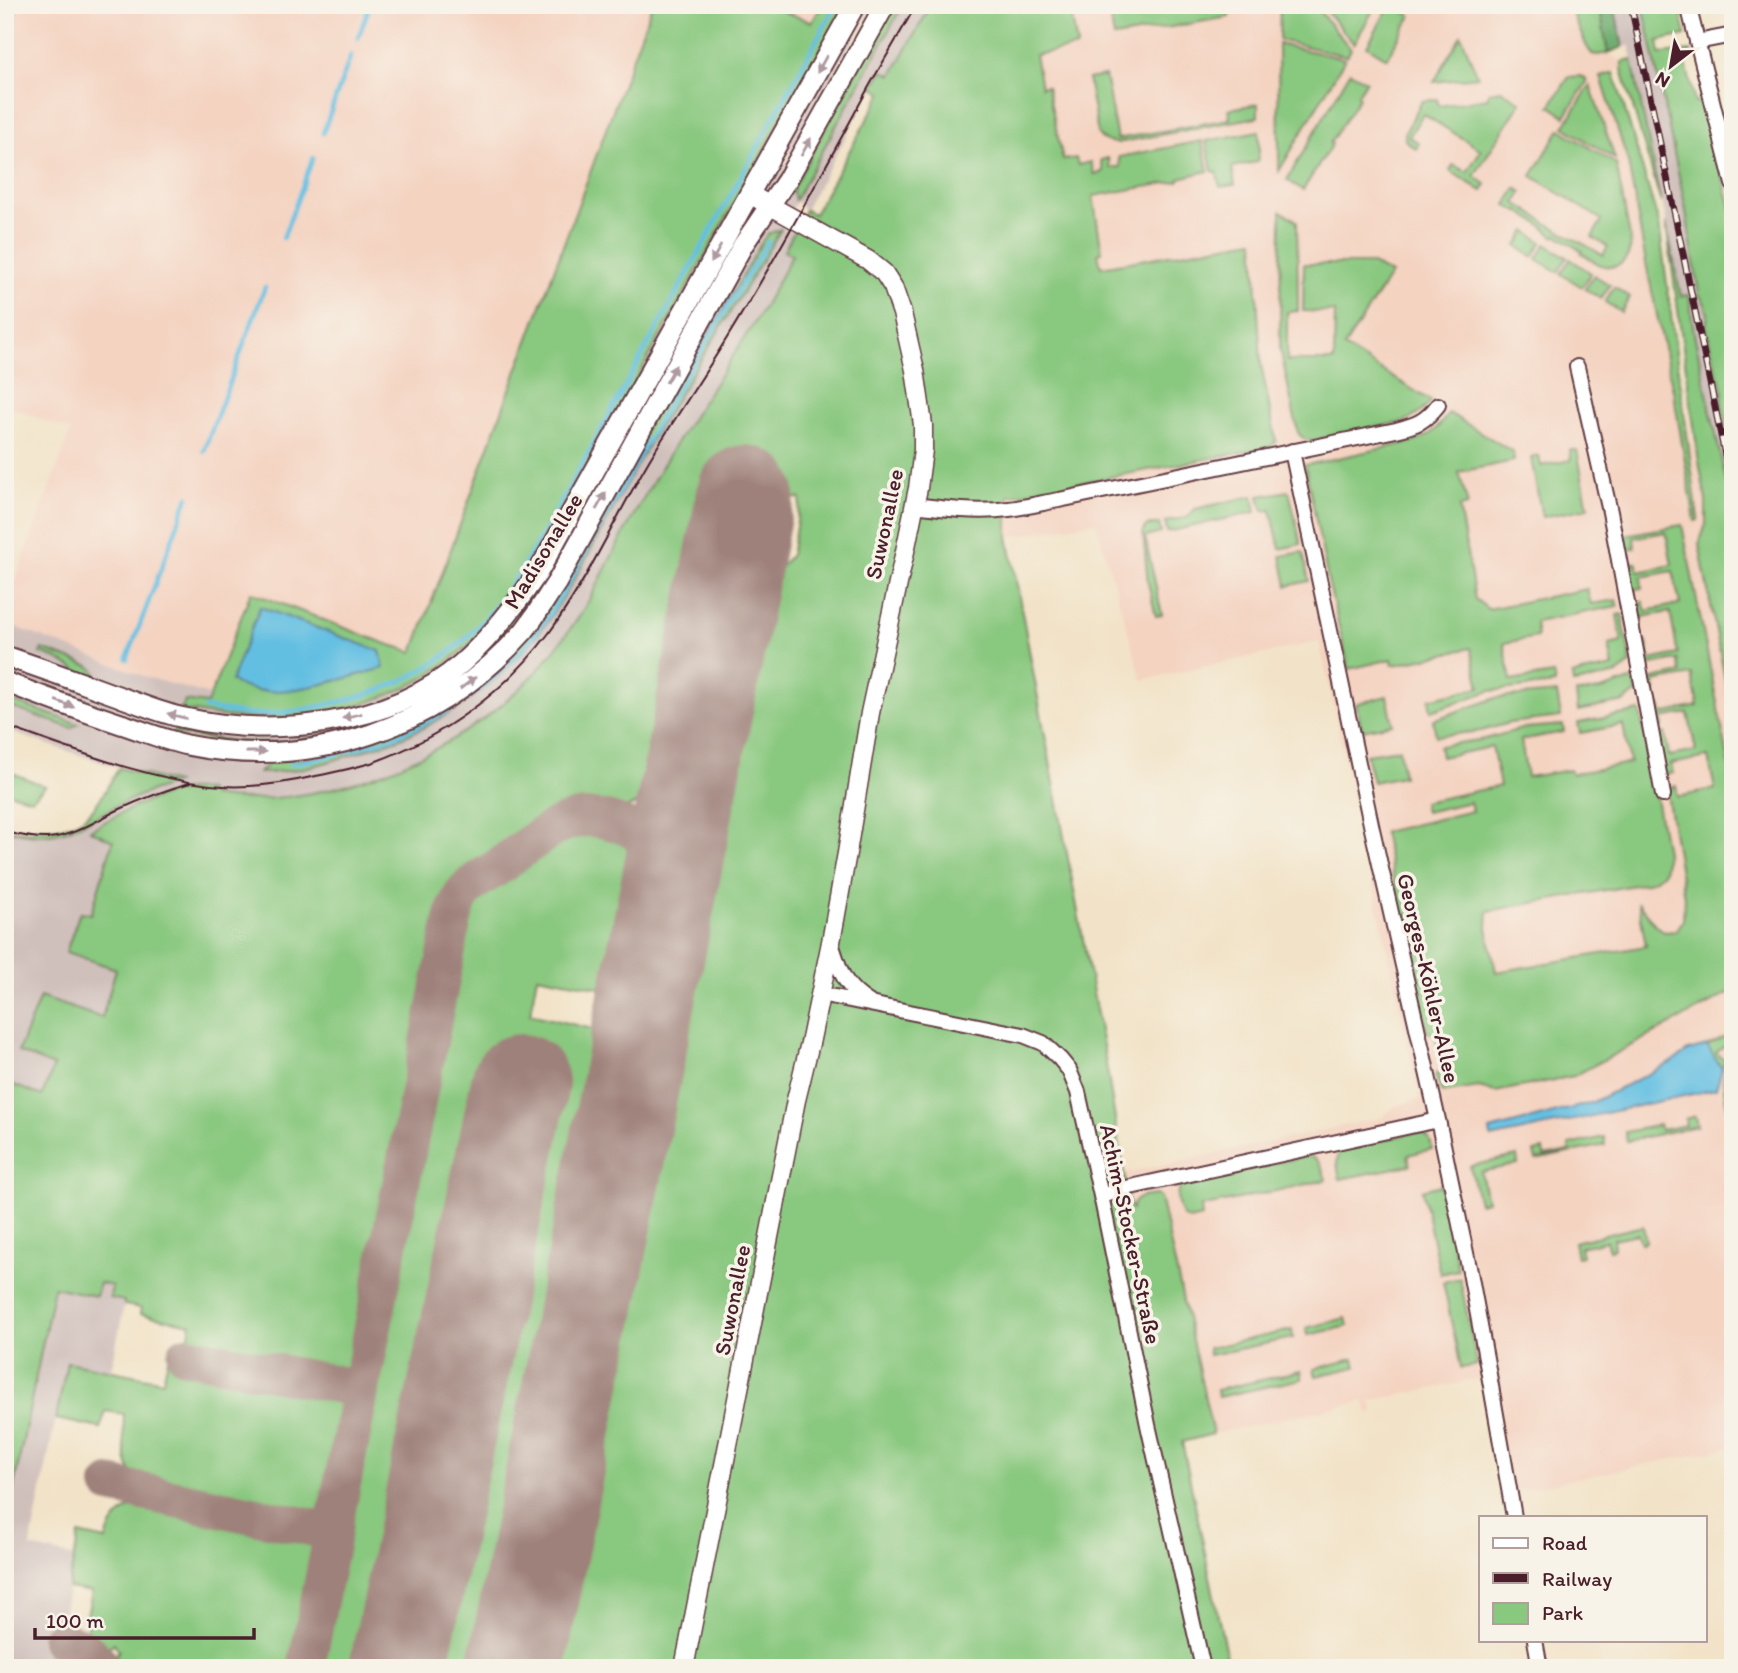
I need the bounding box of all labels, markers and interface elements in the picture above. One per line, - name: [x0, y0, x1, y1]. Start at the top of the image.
- north arrow: [1636, 32, 1706, 102]
- one-way arrow: [816, 54, 828, 73]
- text: N: [1651, 67, 1674, 93]
- one-way arrow: [800, 137, 812, 157]
- one-way arrow: [710, 244, 722, 263]
- one-way arrow: [665, 364, 677, 384]
- street label: Suwonallee: [859, 466, 909, 582]
- street label: Madisonallee: [497, 488, 589, 614]
- one-way arrow: [595, 492, 607, 511]
- one-way arrow: [459, 676, 477, 690]
- one-way arrow: [54, 699, 75, 710]
- one-way arrow: [166, 710, 188, 721]
- one-way arrow: [340, 711, 362, 722]
- one-way arrow: [245, 746, 267, 758]
- street label: Georges-Köhler-Allee: [1391, 870, 1467, 1086]
- street label: Achim-Stocker-Straße: [1094, 1121, 1168, 1347]
- street label: Suwonallee: [708, 1242, 756, 1358]
- legend: [1479, 1516, 1706, 1642]
- text: Road: [1542, 1530, 1588, 1555]
- text: Railway: [1542, 1566, 1612, 1591]
- scale bar: [35, 1596, 254, 1640]
- text: Park: [1542, 1600, 1584, 1625]
- text: 100 m: [46, 1608, 104, 1633]

